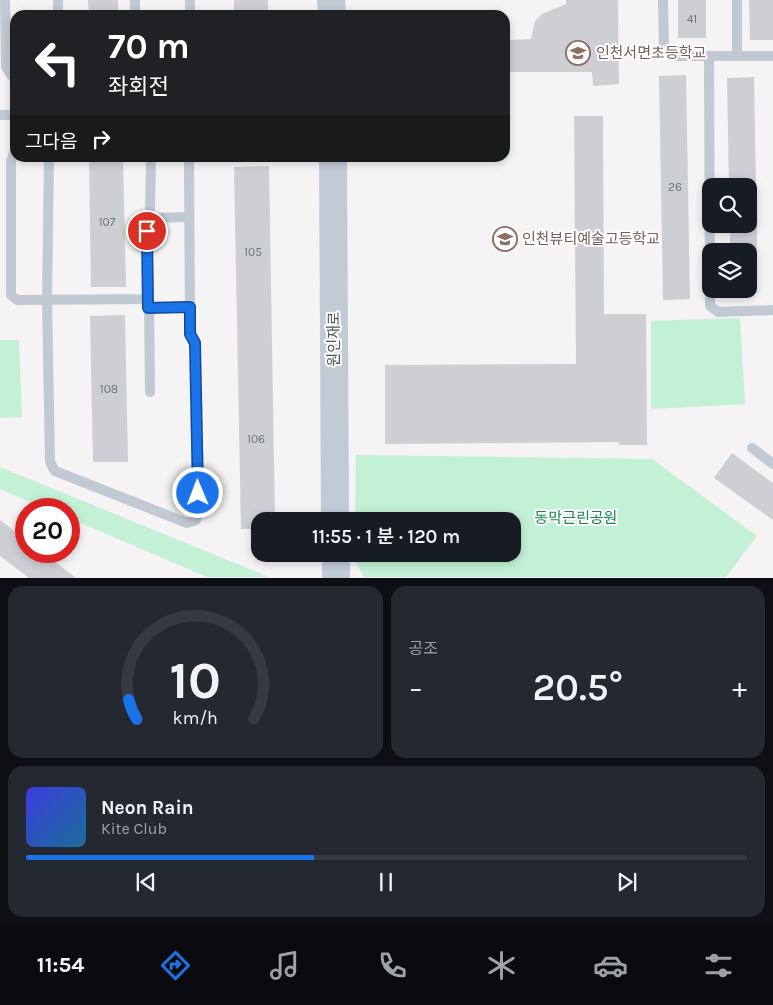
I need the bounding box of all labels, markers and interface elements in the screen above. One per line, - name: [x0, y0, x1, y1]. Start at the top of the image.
- house number: 41: [687, 12, 697, 26]
- text: 70 m: [108, 26, 190, 67]
- icon: left: [25, 30, 90, 95]
- school or university icon: 인천서면초등학교: [565, 40, 591, 66]
- place label: 인천서면초등학교: [596, 44, 706, 62]
- text: 좌회전: [108, 74, 169, 100]
- icon: right: [87, 125, 115, 153]
- text: 그다음: [25, 131, 77, 153]
- map controls: [702, 178, 757, 298]
- button: search: [702, 178, 757, 233]
- house number: 26: [668, 180, 682, 194]
- pin: [126, 210, 168, 252]
- house number: 107: [99, 215, 116, 229]
- icon: arrive: [133, 217, 161, 245]
- school or university icon: 인천뷰티예술고등학교: [492, 226, 518, 252]
- place label: 인천뷰티예술고등학교: [522, 230, 660, 248]
- button: layers: [702, 243, 757, 298]
- house number: 105: [244, 245, 262, 259]
- street label: 원인재로: [325, 311, 343, 367]
- house number: 108: [100, 382, 118, 396]
- house number: 106: [247, 432, 265, 446]
- position arrow: [171, 466, 223, 518]
- speed limit sign: 20: [15, 498, 80, 563]
- park label: 동막근린공원: [535, 509, 617, 527]
- text: 11:55 · 1 분 · 120 m: [312, 526, 460, 548]
- text: 공조: [409, 639, 438, 658]
- text: 10: [170, 650, 221, 711]
- text: 20.5°: [533, 665, 623, 710]
- text: −: [409, 671, 423, 704]
- text: +: [732, 671, 747, 704]
- text: km/h: [173, 708, 218, 729]
- text: Neon Rain: [101, 797, 194, 819]
- text: Kite Club: [101, 819, 167, 838]
- icon: previous: [132, 868, 160, 896]
- icon: pause: [372, 868, 400, 896]
- icon: next: [613, 868, 641, 896]
- icon: directions: [158, 948, 193, 983]
- icon: music: [267, 948, 302, 983]
- icon: phone: [375, 948, 410, 983]
- icon: climate: [484, 948, 519, 983]
- icon: car: [593, 948, 628, 983]
- icon: filters: [701, 948, 736, 983]
- text: 11:54: [37, 952, 84, 978]

